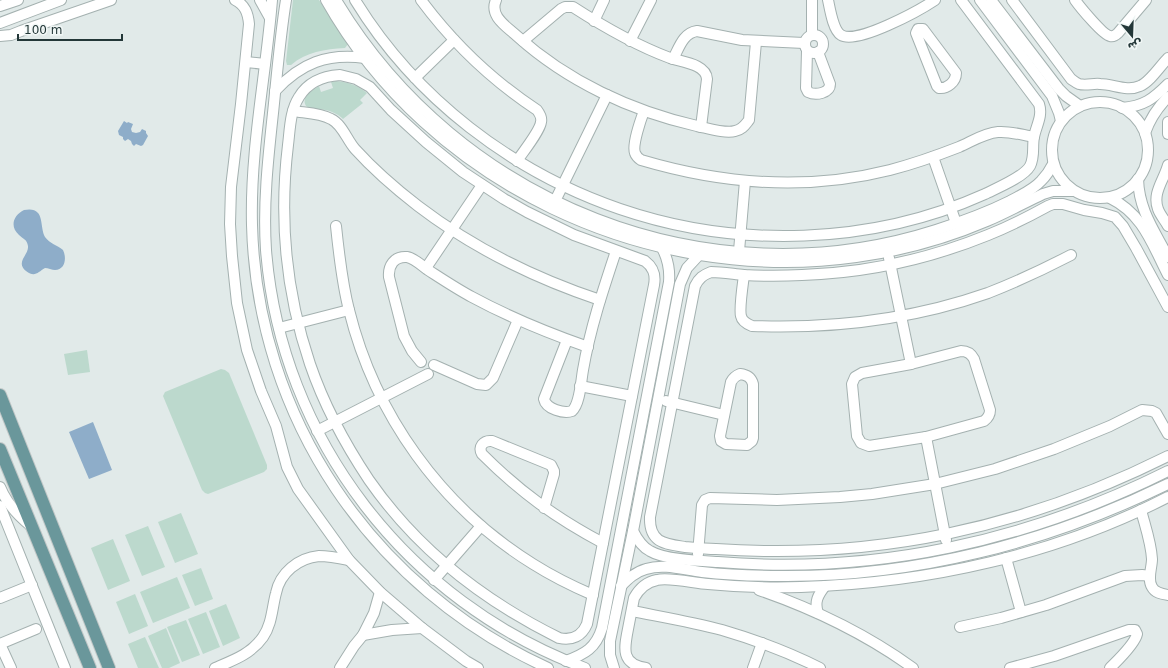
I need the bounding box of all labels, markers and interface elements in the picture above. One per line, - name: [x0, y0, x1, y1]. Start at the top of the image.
- scale bar: [18, 16, 122, 42]
- north arrow: [1112, 16, 1152, 56]
- text: 100 m: [24, 23, 62, 37]
- text: ش: [1126, 36, 1144, 54]

